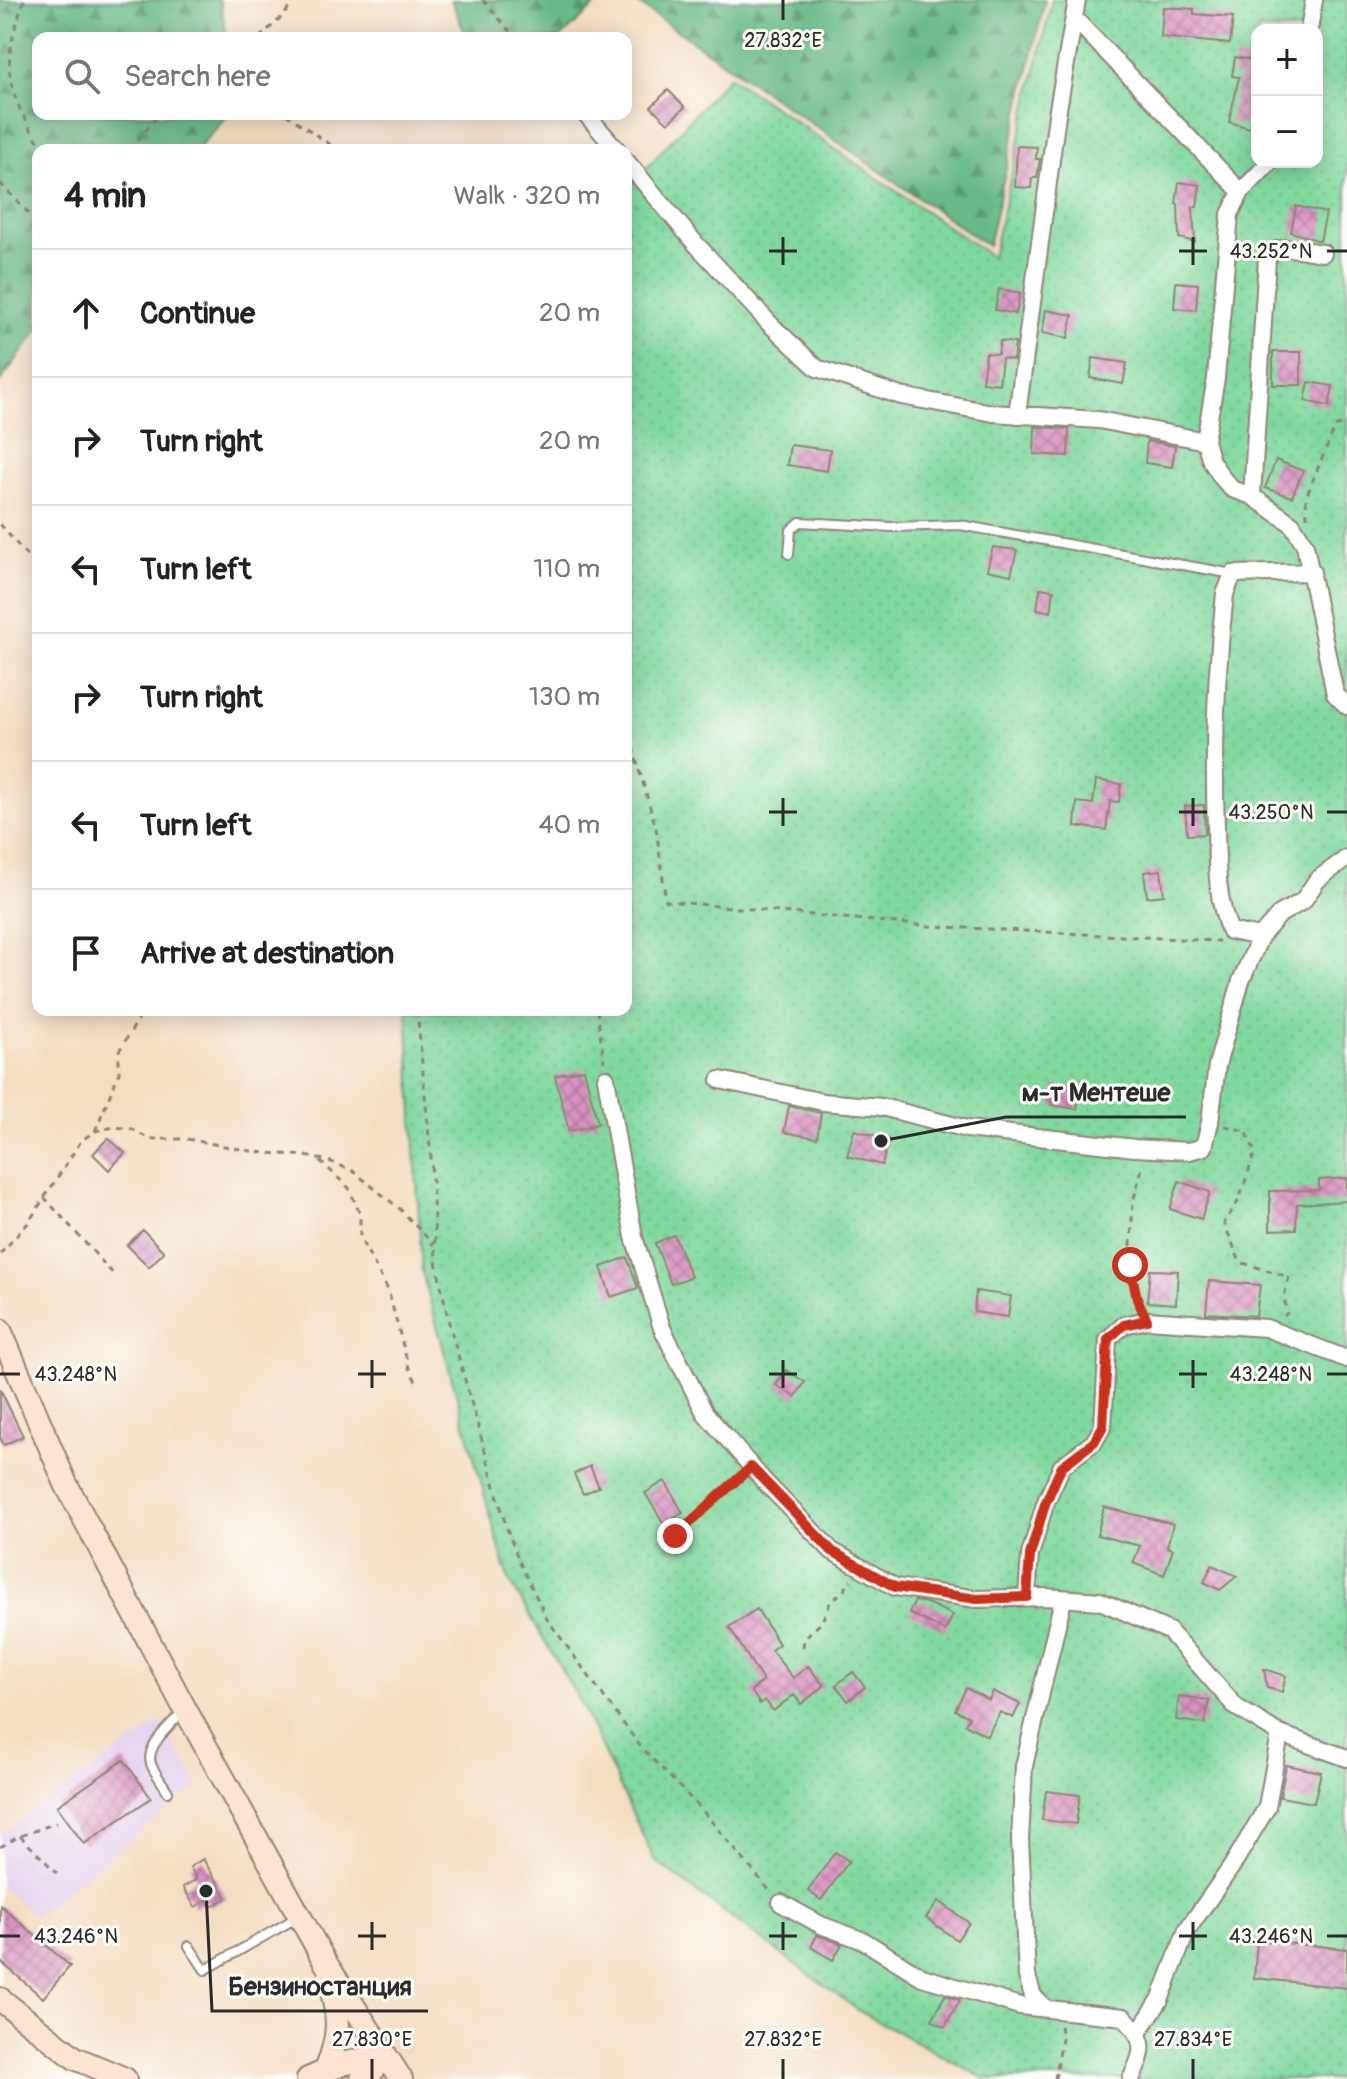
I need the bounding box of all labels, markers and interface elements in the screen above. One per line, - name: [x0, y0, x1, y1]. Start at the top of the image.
- map controls: [1251, 24, 1323, 168]
- button: +: [1251, 24, 1323, 96]
- text: 27.832°E: [744, 28, 822, 53]
- search box: [32, 32, 632, 120]
- icon: search: [60, 54, 104, 98]
- text: Search here: [124, 58, 271, 95]
- button: −: [1251, 96, 1323, 168]
- text: 4 min: [64, 175, 146, 218]
- text: Walk · 320 m: [453, 180, 600, 212]
- text: 43.252°N: [1230, 239, 1312, 264]
- icon: ahead: [64, 291, 108, 335]
- text: Continue: [140, 295, 255, 332]
- text: 20 m: [539, 297, 600, 329]
- icon: right: [64, 419, 108, 463]
- text: Turn right: [140, 423, 263, 460]
- text: 20 m: [539, 425, 600, 457]
- icon: left: [64, 547, 108, 591]
- text: Turn left: [140, 551, 251, 588]
- text: 110 m: [533, 553, 600, 585]
- icon: right: [64, 675, 108, 719]
- text: Turn right: [140, 679, 263, 716]
- text: 130 m: [529, 681, 600, 713]
- text: 43.250°N: [1228, 800, 1314, 825]
- icon: left: [64, 803, 108, 847]
- text: Turn left: [140, 807, 251, 844]
- text: 40 m: [538, 809, 600, 841]
- icon: arrive: [64, 931, 108, 975]
- text: Arrive at destination: [140, 935, 394, 972]
- callout: м-т Ментeше: [1006, 1067, 1186, 1117]
- text: м-т Ментeше: [1022, 1077, 1171, 1109]
- route start: [1112, 1247, 1148, 1283]
- text: 43.248°N: [35, 1362, 117, 1387]
- text: 43.248°N: [1230, 1362, 1312, 1387]
- route end: [657, 1518, 693, 1554]
- text: 43.246°N: [34, 1924, 118, 1949]
- text: 43.246°N: [1229, 1924, 1313, 1949]
- callout: Бензиностанция: [212, 1961, 428, 2011]
- text: Бензиностанция: [228, 1971, 412, 2003]
- text: 27.830°E: [332, 2027, 412, 2052]
- text: 27.832°E: [744, 2027, 822, 2052]
- text: 27.834°E: [1154, 2027, 1232, 2052]

